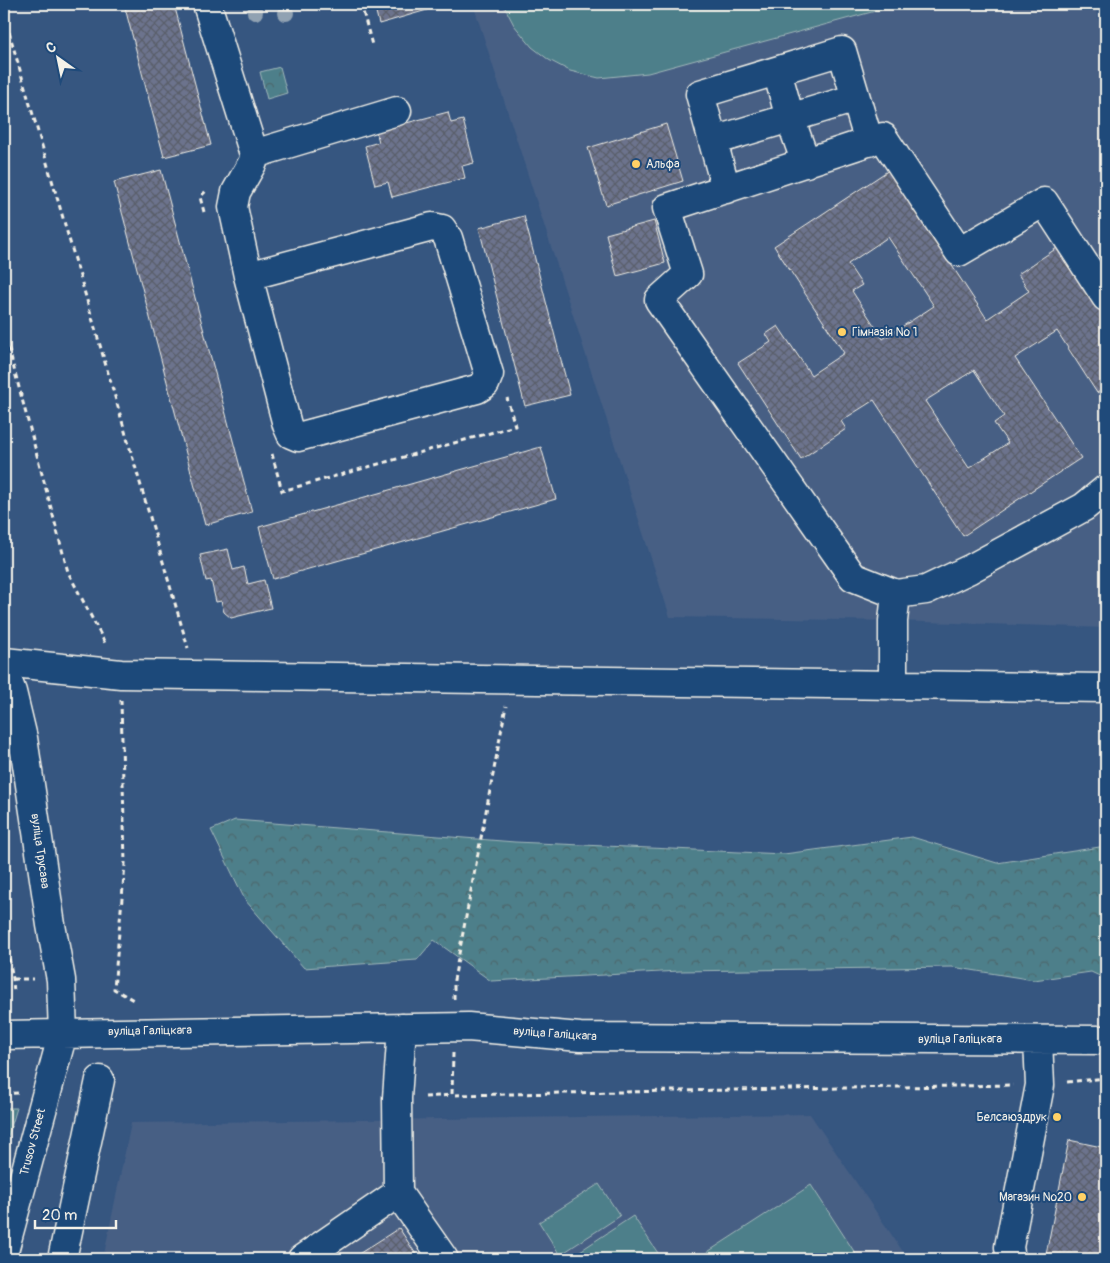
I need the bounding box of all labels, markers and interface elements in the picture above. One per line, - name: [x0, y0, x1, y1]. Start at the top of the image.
- north arrow: [32, 32, 82, 82]
- text: С: [43, 38, 60, 57]
- place label: Альфа: [646, 157, 680, 172]
- marker: Альфа: [630, 158, 642, 170]
- place label: Гімназія № 1: [852, 325, 917, 340]
- marker: Гімназія № 1: [836, 326, 848, 338]
- street label: вуліца Трусава: [27, 812, 53, 890]
- street label: вуліца Галіцкага: [108, 1023, 193, 1039]
- street label: вуліца Галіцкага: [513, 1024, 598, 1044]
- street label: вуліца Галіцкага: [918, 1032, 1002, 1047]
- street label: Trusov Street: [17, 1107, 49, 1177]
- place label: Белсаюздрук: [977, 1110, 1047, 1125]
- marker: Белсаюздрук: [1051, 1111, 1063, 1123]
- place label: Магазин №20: [999, 1190, 1072, 1205]
- marker: Магазин №20: [1076, 1191, 1088, 1203]
- scale bar: [35, 1198, 116, 1230]
- text: 20 m: [42, 1206, 77, 1225]

